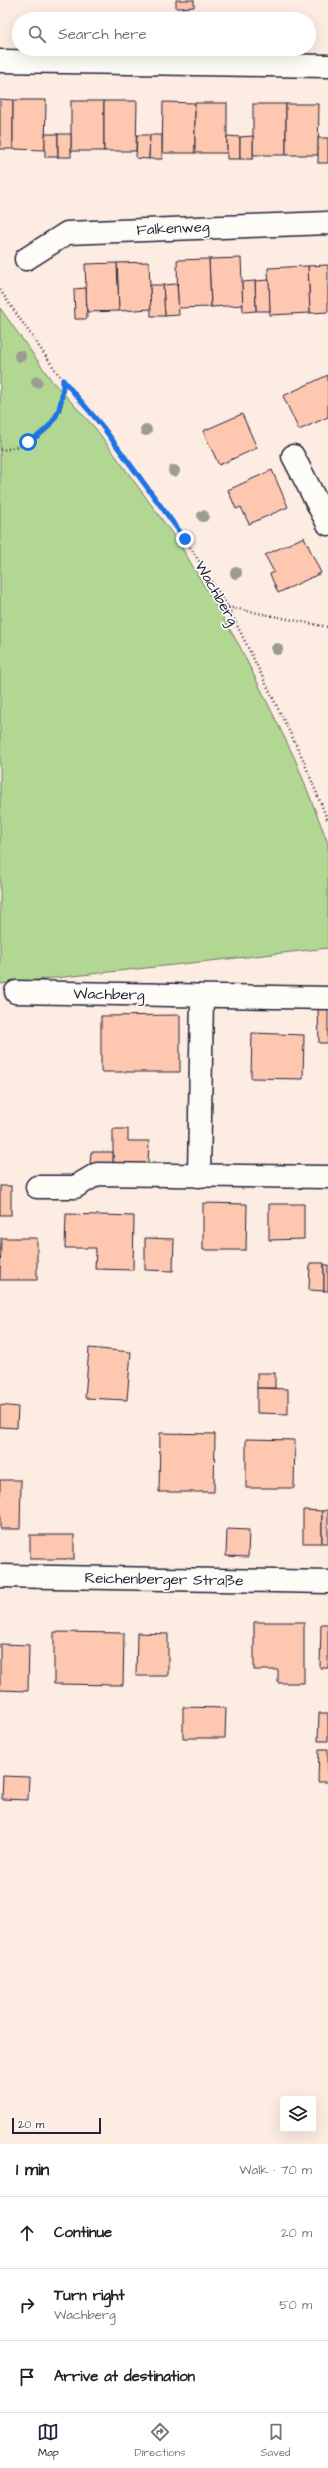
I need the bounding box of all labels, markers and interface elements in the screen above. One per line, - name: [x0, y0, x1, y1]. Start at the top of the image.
- search box: [12, 12, 316, 56]
- icon: search: [26, 23, 48, 45]
- text: Search here: [58, 24, 147, 45]
- street label: Falkenweg: [136, 216, 210, 242]
- route start: [19, 433, 37, 451]
- route end: [176, 530, 194, 548]
- street label: Wachberg: [189, 557, 244, 630]
- street label: Wachberg: [73, 983, 145, 1007]
- street label: Reichenberger Straße: [84, 1568, 244, 1592]
- map controls: [280, 2096, 316, 2132]
- button: layers: [280, 2096, 316, 2132]
- scale bar: [12, 2116, 101, 2135]
- text: 20 m: [18, 2117, 44, 2132]
- text: 1 min: [16, 2158, 49, 2182]
- text: Walk · 70 m: [239, 2161, 312, 2179]
- icon: ahead: [16, 2222, 38, 2244]
- text: Continue: [54, 2222, 112, 2243]
- text: 20 m: [281, 2224, 312, 2242]
- text: Turn right: [54, 2285, 125, 2306]
- icon: right: [16, 2294, 38, 2316]
- text: 50 m: [279, 2296, 312, 2314]
- text: Wachberg: [54, 2306, 116, 2324]
- icon: arrive: [16, 2366, 38, 2388]
- text: Arrive at destination: [54, 2366, 195, 2387]
- tab: Map: [37, 2421, 59, 2460]
- tab: Directions: [134, 2421, 186, 2460]
- tab: Saved: [261, 2421, 291, 2460]

